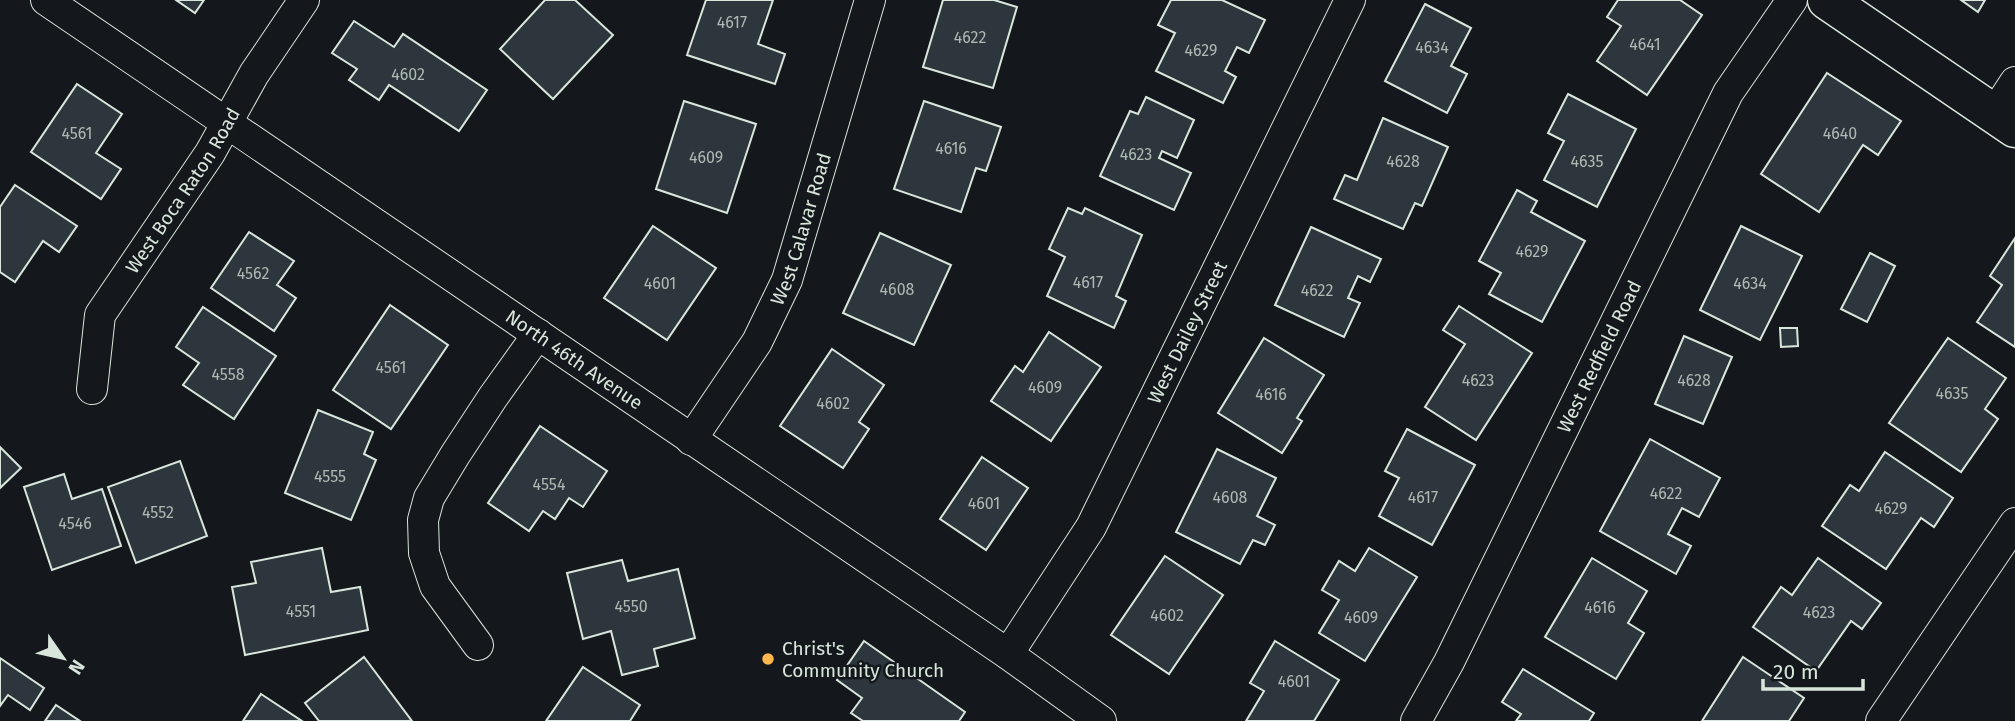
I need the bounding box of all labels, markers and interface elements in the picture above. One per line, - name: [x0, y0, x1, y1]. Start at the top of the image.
- house number: 4617: [717, 13, 747, 32]
- house number: 4622: [954, 28, 986, 47]
- house number: 4641: [1629, 35, 1661, 54]
- house number: 4634: [1415, 38, 1449, 57]
- house number: 4629: [1184, 41, 1218, 60]
- house number: 4602: [391, 65, 425, 84]
- street label: West Boca Raton Road: [121, 104, 245, 278]
- house number: 4561: [61, 124, 93, 143]
- house number: 4640: [1823, 124, 1857, 143]
- house number: 4616: [935, 139, 967, 158]
- house number: 4623: [1120, 145, 1152, 164]
- house number: 4609: [689, 148, 723, 167]
- street label: West Calavar Road: [766, 150, 836, 309]
- house number: 4628: [1386, 152, 1420, 171]
- house number: 4635: [1571, 152, 1603, 171]
- house number: 4629: [1515, 242, 1549, 261]
- street label: West Dailey Street: [1143, 257, 1232, 407]
- house number: 4562: [237, 264, 269, 283]
- house number: 4617: [1073, 273, 1103, 292]
- house number: 4601: [644, 274, 676, 293]
- house number: 4634: [1733, 274, 1767, 293]
- street label: West Redfield Road: [1552, 277, 1646, 436]
- house number: 4608: [880, 280, 915, 299]
- house number: 4622: [1301, 281, 1333, 300]
- street label: North 46th Avenue: [501, 305, 647, 414]
- house number: 4561: [375, 358, 407, 377]
- house number: 4558: [211, 365, 245, 384]
- house number: 4623: [1462, 371, 1494, 390]
- house number: 4628: [1677, 371, 1711, 390]
- house number: 4609: [1028, 378, 1062, 397]
- house number: 4635: [1936, 384, 1968, 403]
- house number: 4616: [1255, 385, 1287, 404]
- house number: 4602: [816, 394, 850, 413]
- house number: 4555: [314, 467, 346, 486]
- house number: 4554: [533, 475, 566, 494]
- house number: 4622: [1650, 484, 1682, 503]
- house number: 4608: [1213, 488, 1248, 507]
- house number: 4617: [1408, 488, 1438, 507]
- house number: 4601: [968, 494, 1000, 513]
- house number: 4629: [1874, 499, 1908, 518]
- house number: 4552: [142, 503, 174, 522]
- house number: 4546: [58, 514, 92, 533]
- house number: 4550: [614, 597, 648, 616]
- house number: 4616: [1584, 598, 1616, 617]
- house number: 4551: [286, 602, 316, 621]
- house number: 4623: [1803, 603, 1835, 622]
- house number: 4602: [1150, 606, 1184, 625]
- house number: 4609: [1344, 608, 1378, 627]
- north arrow: [28, 623, 98, 693]
- place label: Christ's Community Church: [782, 637, 944, 682]
- scale bar: [1763, 648, 1863, 692]
- marker: Christ's Community Church: [760, 651, 776, 667]
- text: N: [64, 656, 90, 679]
- text: 20 m: [1773, 659, 1819, 685]
- house number: 4601: [1278, 672, 1310, 691]

